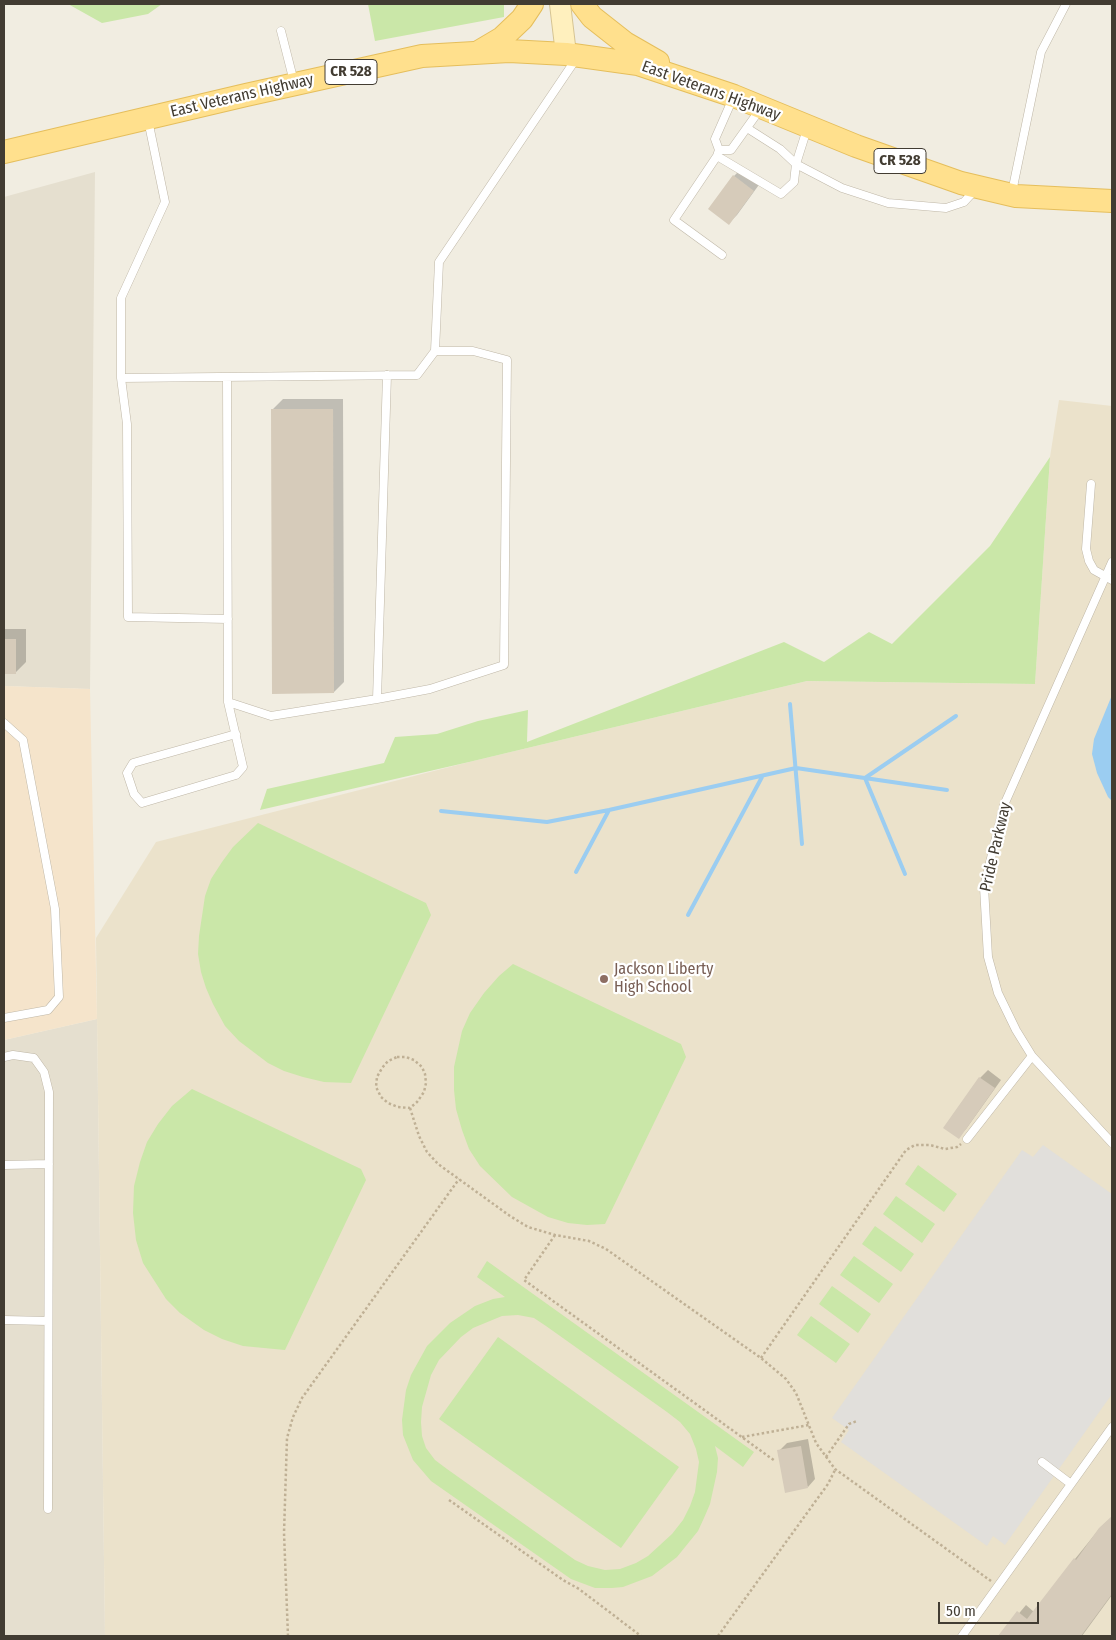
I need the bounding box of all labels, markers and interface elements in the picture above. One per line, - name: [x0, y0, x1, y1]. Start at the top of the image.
- street label: East Veterans Highway: [639, 57, 783, 125]
- road number: CR 528: [325, 60, 377, 84]
- street label: East Veterans Highway: [169, 70, 315, 122]
- road number: CR 528: [874, 148, 926, 174]
- street label: Pride Parkway: [976, 800, 1016, 894]
- place label: Jackson Liberty High School: [614, 960, 713, 998]
- marker: Jackson Liberty High School: [598, 973, 610, 985]
- scale bar: [941, 1592, 1042, 1624]
- text: 50 m: [946, 1602, 976, 1620]

